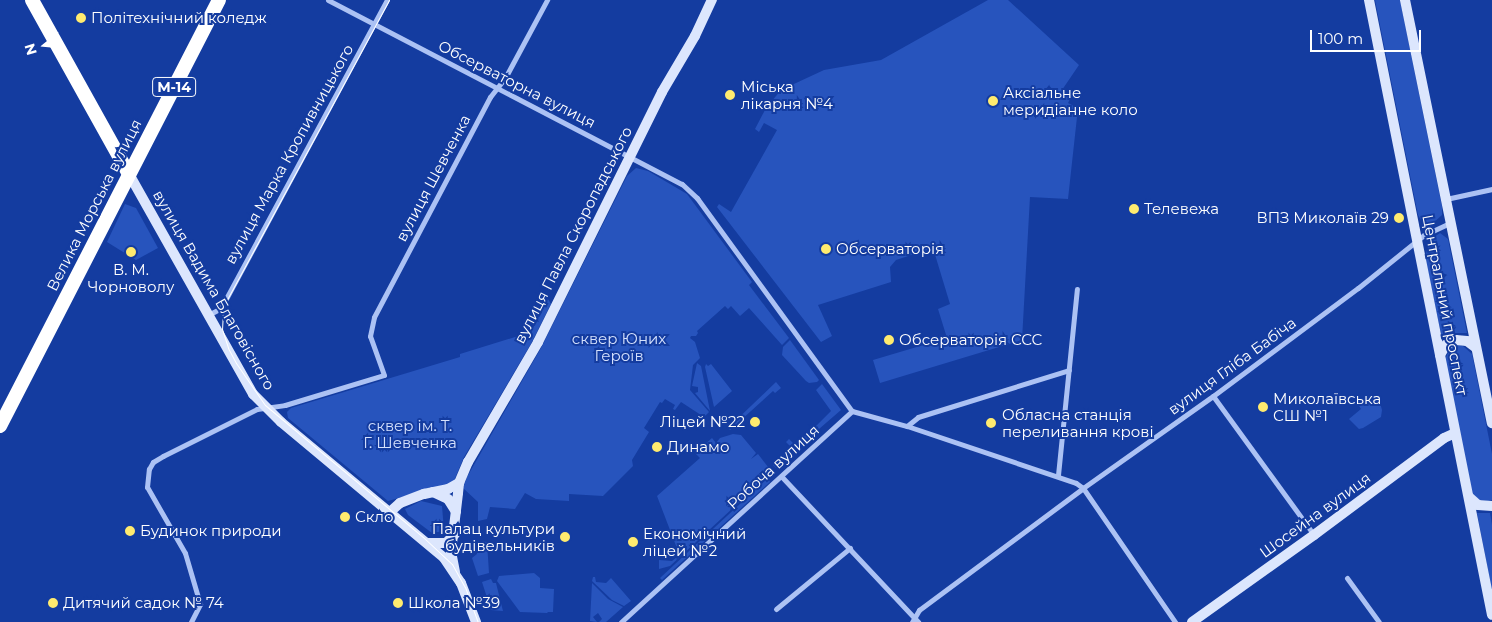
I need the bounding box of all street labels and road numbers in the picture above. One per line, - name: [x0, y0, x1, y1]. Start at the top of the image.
- street label: Обсерваторна вулиця: [435, 36, 599, 132]
- street label: вулиця Марка Кропивницького: [221, 41, 357, 267]
- road number: М-14: [152, 75, 196, 98]
- street label: вулиця Шевченка: [392, 112, 474, 244]
- street label: Велика Морська вулиця: [43, 116, 145, 294]
- street label: вулиця Павла Скоропадського: [510, 124, 636, 346]
- street label: вулиця Вадима Благовісного: [149, 187, 279, 393]
- street label: Центральний проспект: [1419, 213, 1471, 397]
- street label: вулиця Гліба Бабіча: [1164, 313, 1300, 419]
- street label: Робоча вулиця: [723, 421, 823, 513]
- street label: Шосейна вулиця: [1256, 469, 1374, 561]

